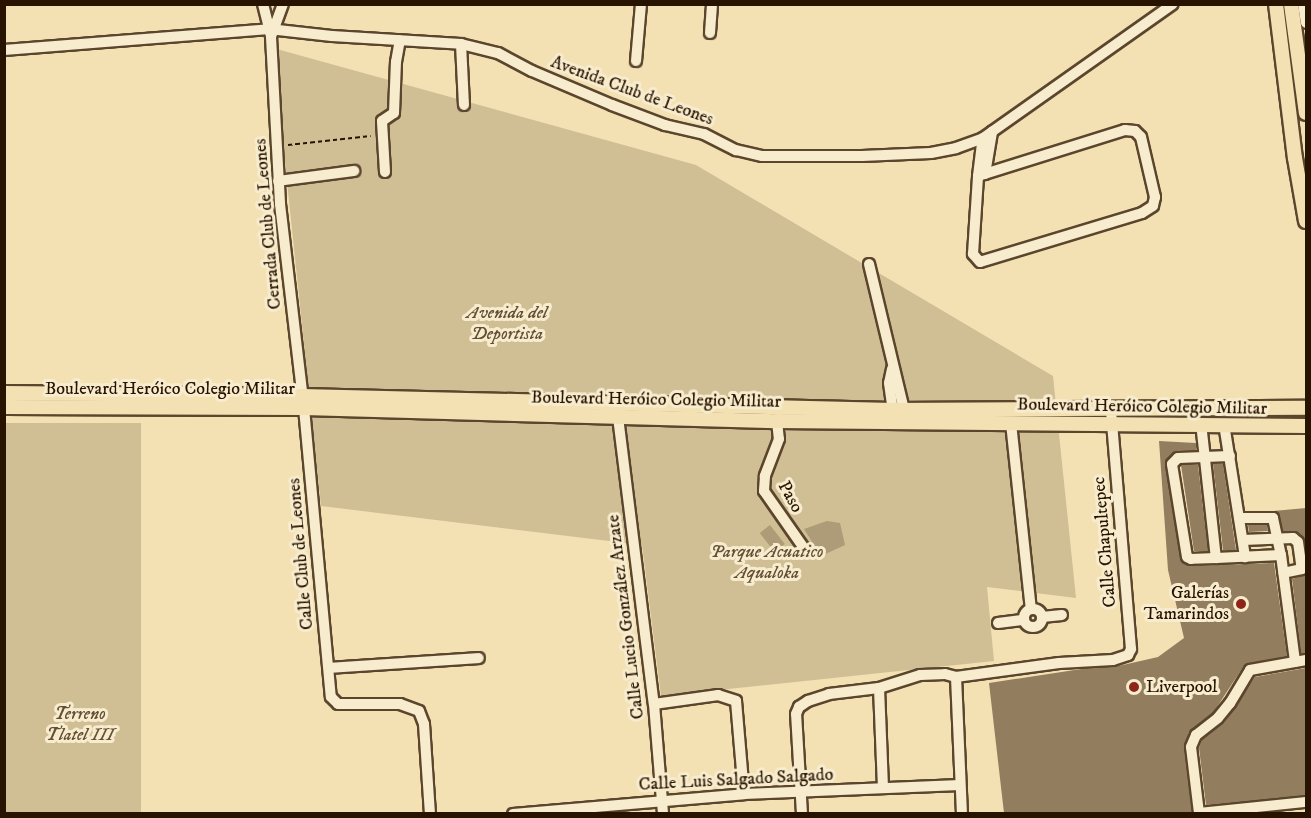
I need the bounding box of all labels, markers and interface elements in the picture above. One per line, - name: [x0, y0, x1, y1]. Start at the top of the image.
- street label: Avenida Club de Leones: [548, 52, 716, 130]
- street label: Cerrada Club de Leones: [250, 138, 286, 310]
- park label: Avenida del Deportista: [467, 303, 547, 346]
- street label: Boulevard Heróico Colegio Militar: [45, 378, 295, 400]
- street label: Boulevard Heróico Colegio Militar: [531, 387, 781, 413]
- street label: Boulevard Heróico Colegio Militar: [1017, 394, 1267, 420]
- street label: Calle Chapultepec: [1089, 476, 1121, 608]
- street label: Calle Club de Leones: [284, 477, 318, 631]
- street label: Paso: [773, 477, 807, 517]
- street label: Calle Lucio González Arzate: [603, 514, 649, 720]
- park label: Parque Acuatico Aqualoka: [711, 542, 823, 584]
- place label: Galerías Tamarindos: [1144, 583, 1229, 626]
- marker: Galerías Tamarindos: [1234, 597, 1248, 611]
- place label: Liverpool: [1146, 676, 1218, 698]
- marker: Liverpool: [1127, 680, 1141, 694]
- park label: Terreno Tlatel III: [46, 704, 114, 746]
- street label: Calle Luis Salgado Salgado: [638, 764, 834, 796]

